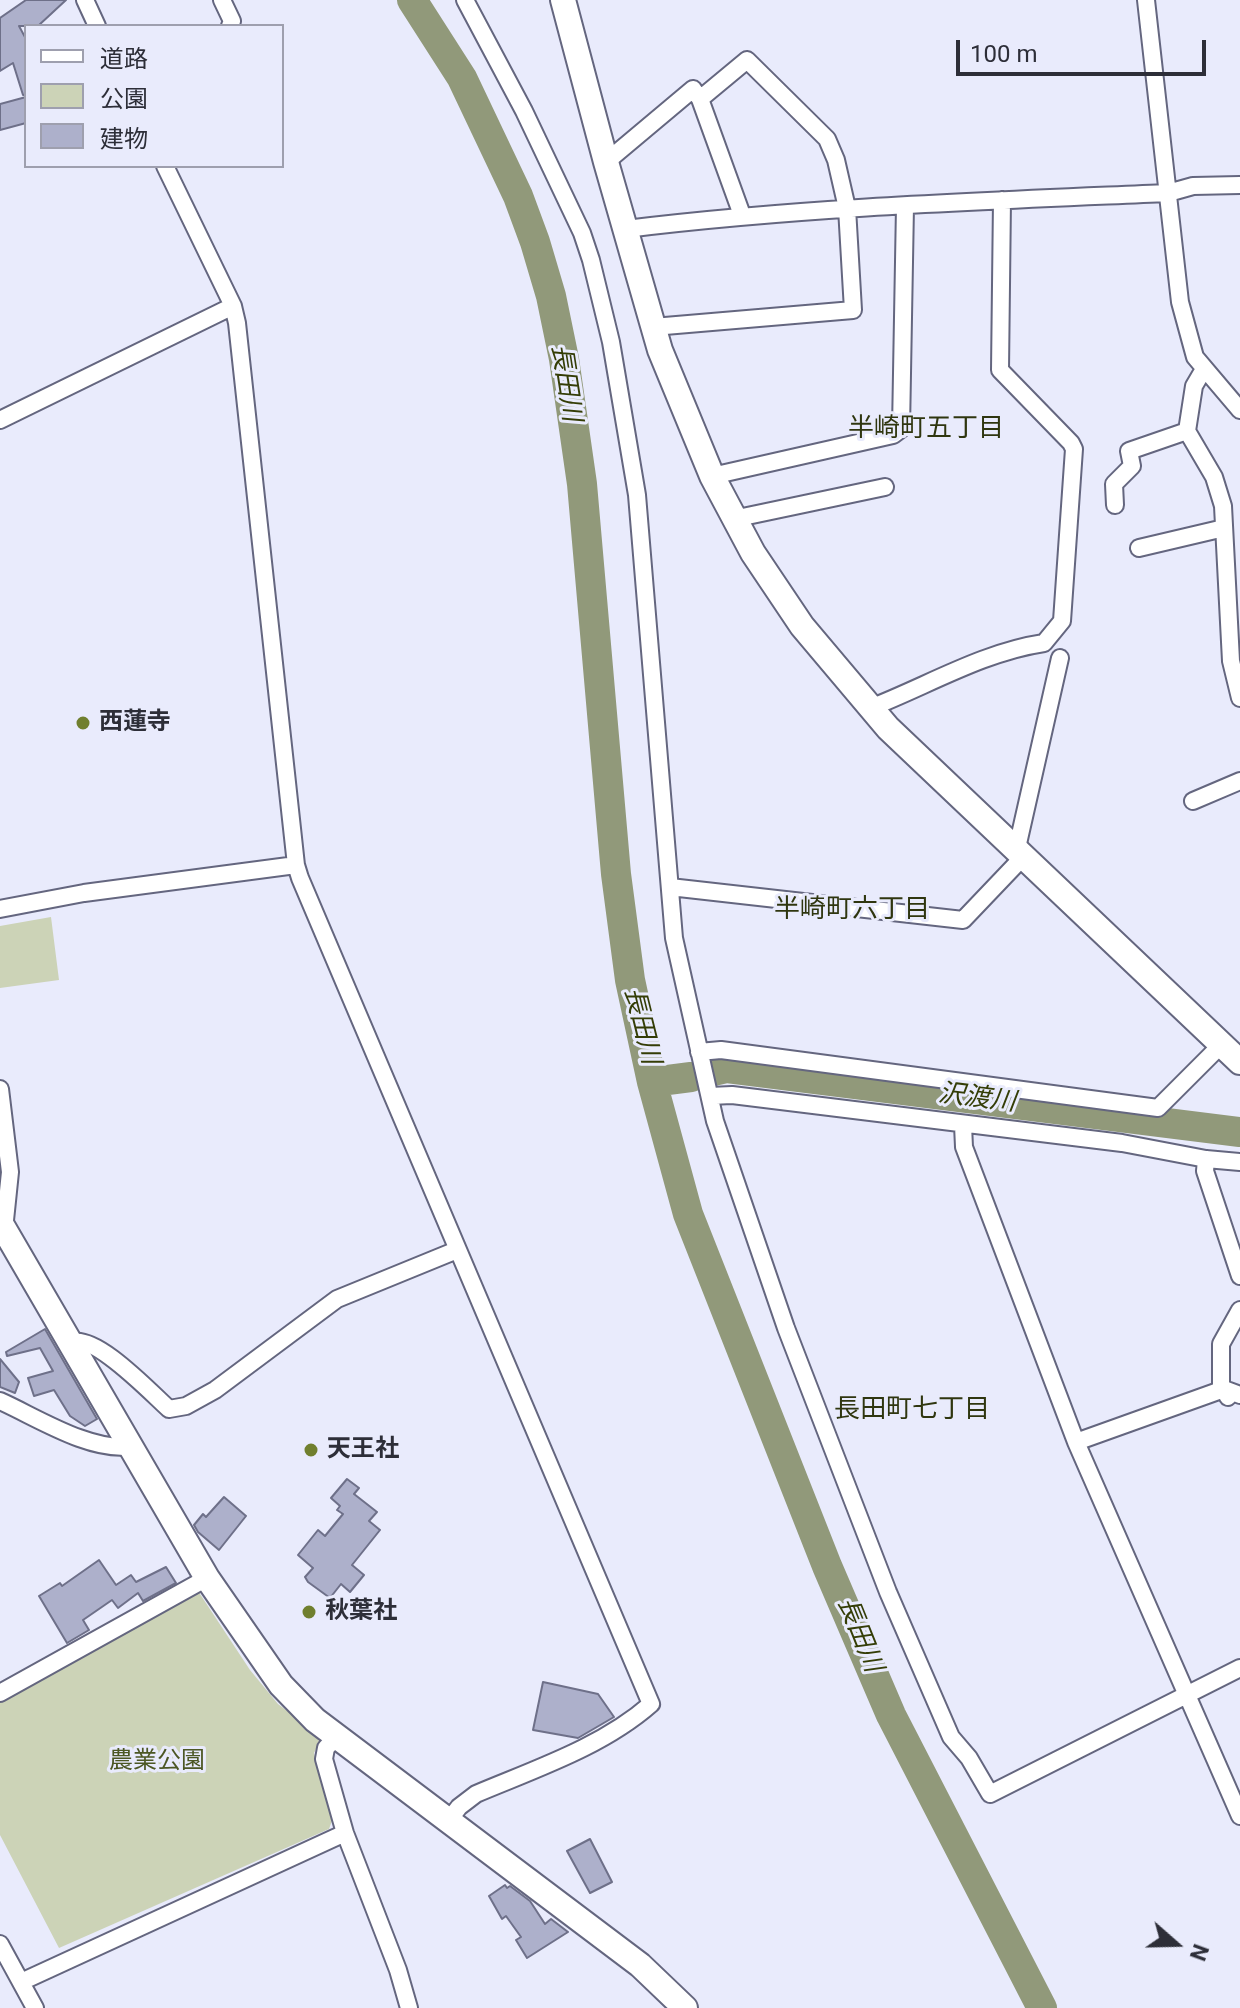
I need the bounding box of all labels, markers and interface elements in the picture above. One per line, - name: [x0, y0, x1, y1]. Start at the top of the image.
- legend: [24, 24, 284, 168]
- scale bar: [960, 24, 1210, 74]
- text: 100 m: [970, 40, 1037, 68]
- text: 道路: [100, 45, 148, 73]
- text: 公園: [100, 85, 148, 113]
- text: 建物: [100, 125, 148, 153]
- water label: 長田川: [543, 342, 587, 424]
- district label: 半崎町五丁目: [848, 413, 1004, 445]
- place label: 西蓮寺: [99, 709, 171, 737]
- marker: 西蓮寺: [74, 714, 92, 732]
- district label: 半崎町六丁目: [774, 894, 930, 926]
- water label: 長田川: [616, 984, 666, 1068]
- water label: 沢渡川: [936, 1079, 1018, 1119]
- district label: 長田町七丁目: [834, 1394, 990, 1426]
- place label: 天王社: [327, 1436, 399, 1464]
- marker: 天王社: [302, 1441, 320, 1459]
- water label: 長田川: [830, 1593, 888, 1677]
- place label: 秋葉社: [325, 1598, 397, 1626]
- marker: 秋葉社: [300, 1603, 318, 1621]
- park label: 農業公園: [109, 1748, 205, 1776]
- north arrow: [1136, 1904, 1216, 1984]
- text: N: [1185, 1941, 1213, 1964]

